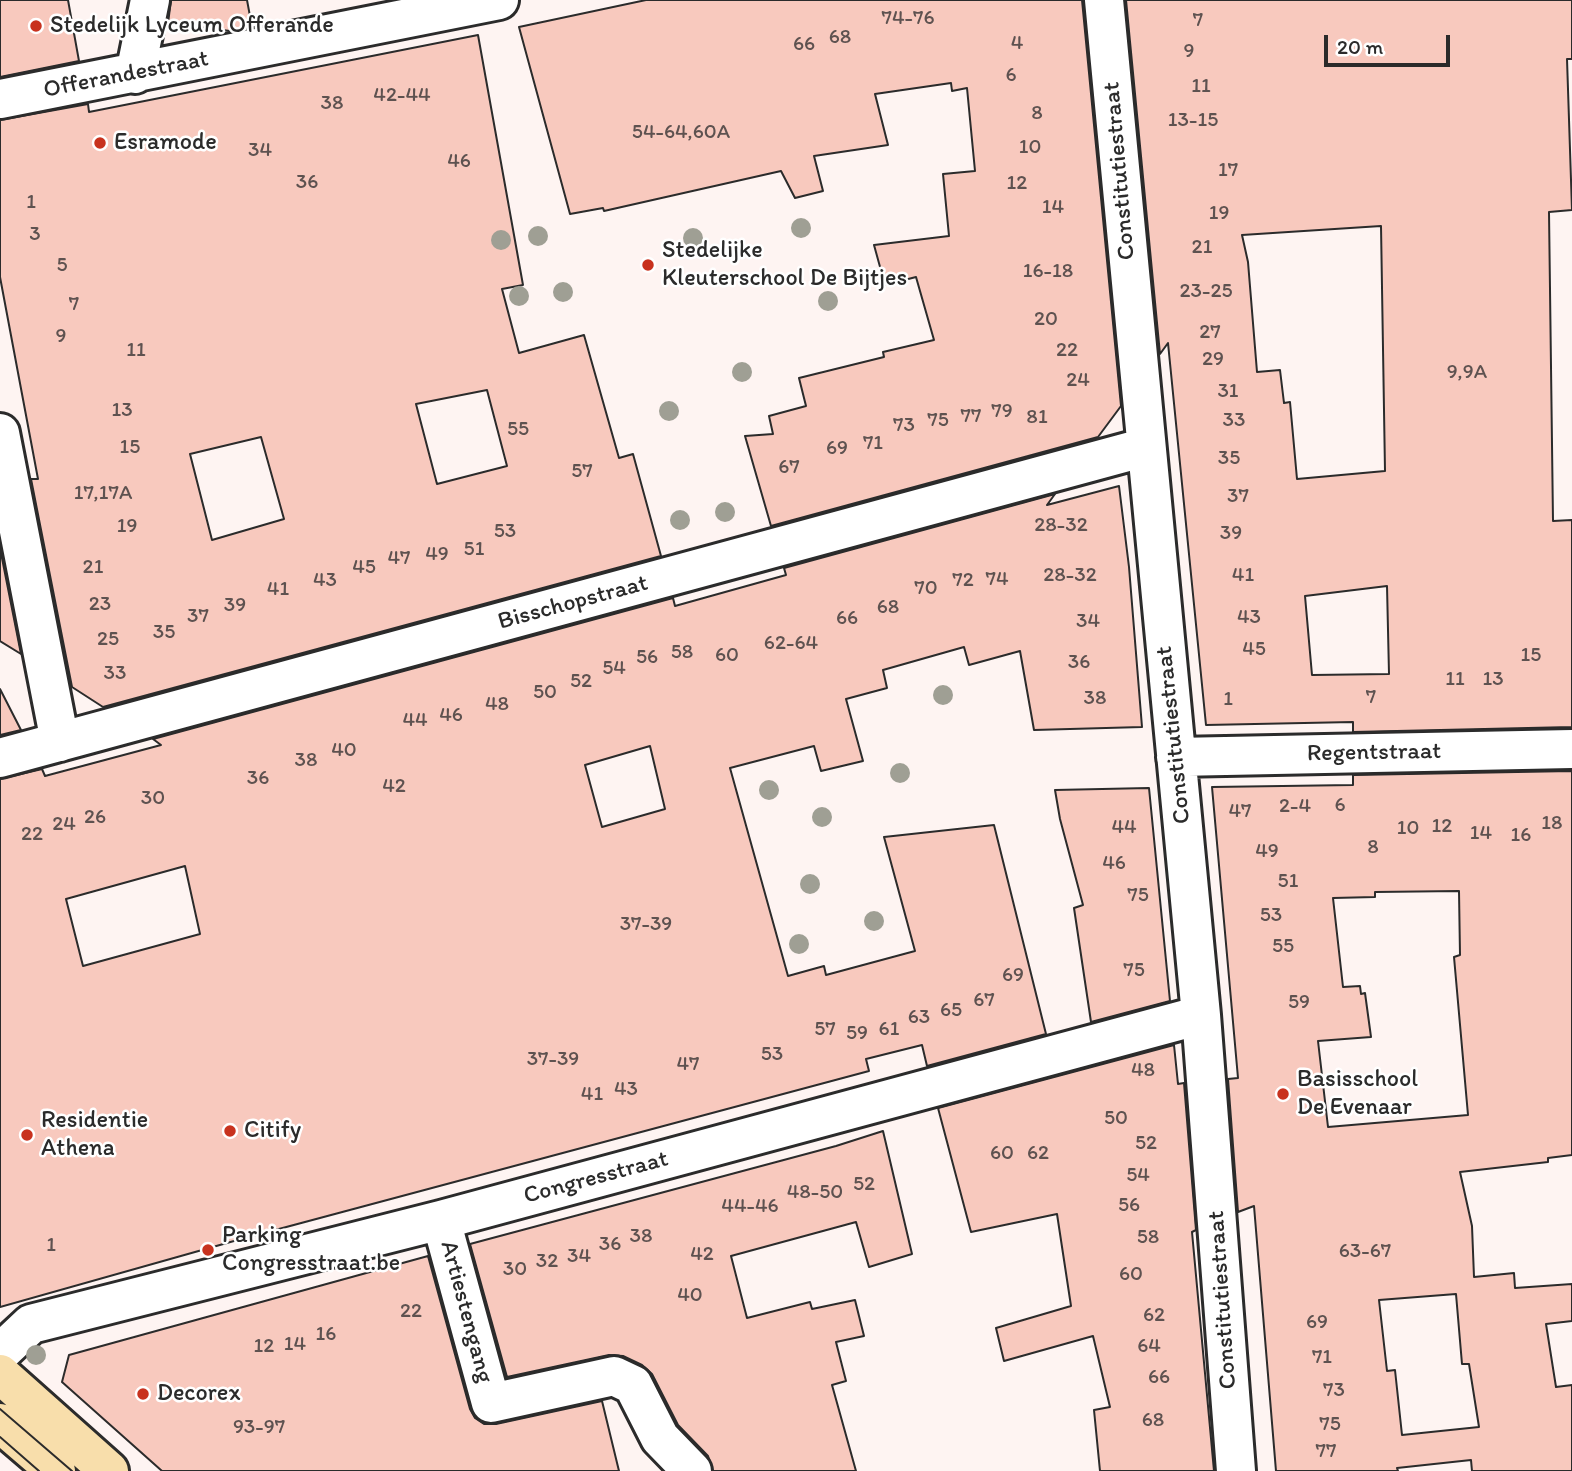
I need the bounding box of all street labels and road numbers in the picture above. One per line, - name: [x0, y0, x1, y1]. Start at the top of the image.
- street label: Offerandestraat: [41, 45, 211, 105]
- street label: Constitutiestraat: [1098, 81, 1142, 261]
- street label: Bisschopstraat: [495, 569, 651, 637]
- street label: Constitutiestraat: [1150, 645, 1198, 825]
- street label: Regentstraat: [1307, 737, 1441, 769]
- street label: Congresstraat: [521, 1145, 671, 1211]
- street label: Constitutiestraat: [1202, 1210, 1244, 1390]
- street label: Artiestengang: [433, 1238, 499, 1386]

